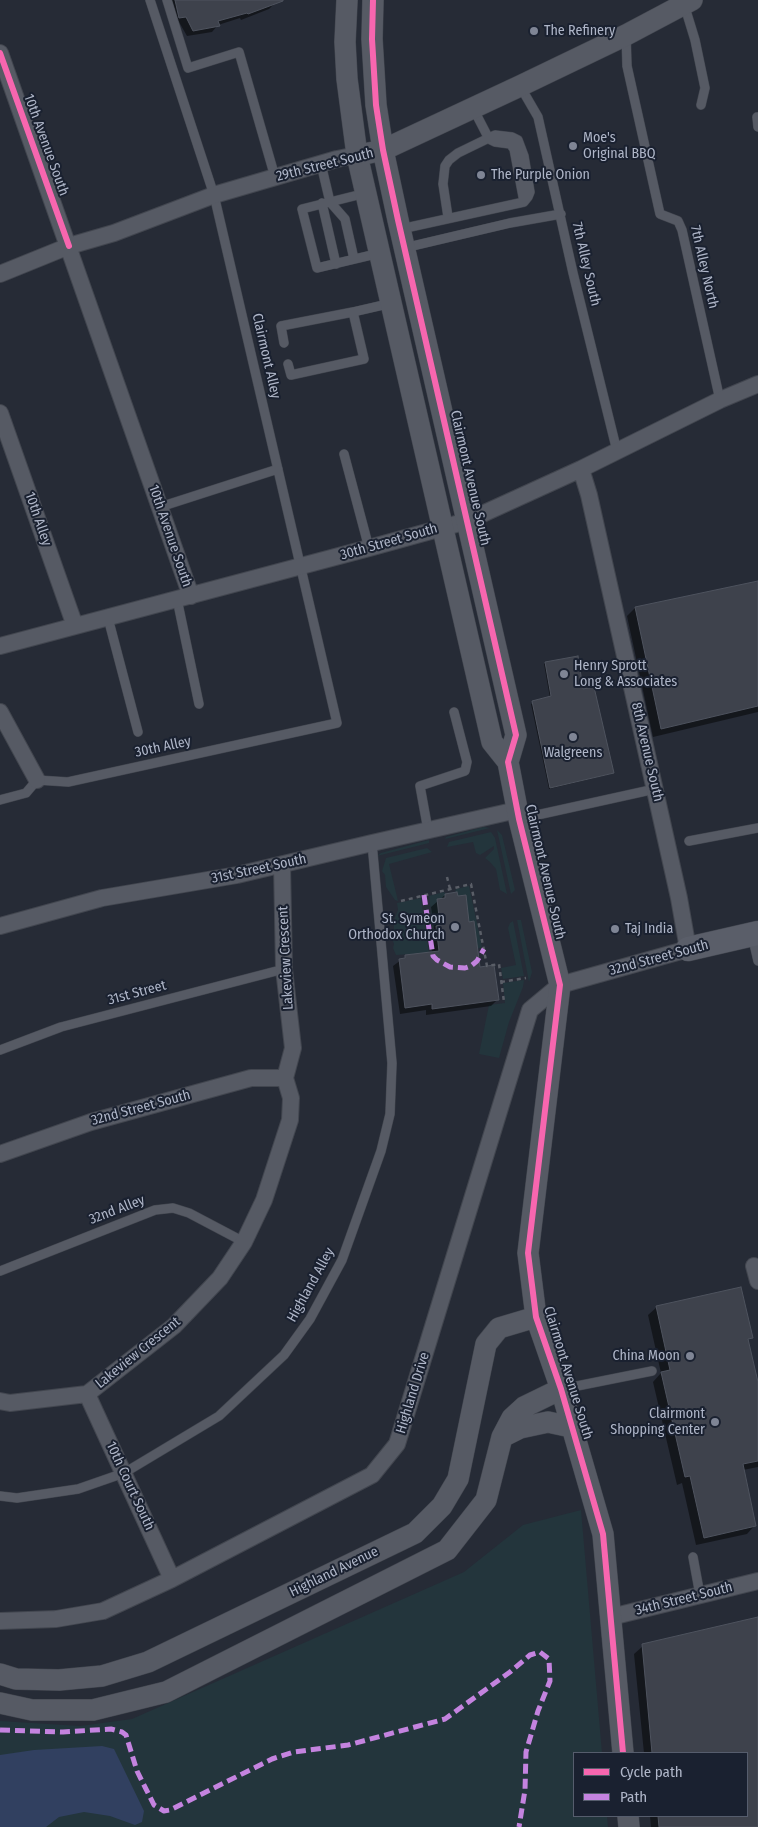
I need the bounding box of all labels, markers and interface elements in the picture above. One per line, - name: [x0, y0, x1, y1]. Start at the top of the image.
- place label: The Refinery: [544, 23, 615, 39]
- marker: The Refinery: [528, 25, 540, 37]
- street label: 10th Avenue South: [20, 92, 72, 198]
- place label: Moe's Original BBQ: [583, 130, 656, 162]
- marker: Moe's Original BBQ: [567, 140, 579, 152]
- street label: 29th Street South: [275, 145, 375, 185]
- place label: The Purple Onion: [491, 167, 590, 183]
- marker: The Purple Onion: [475, 169, 487, 181]
- street label: 7th Alley South: [568, 220, 604, 308]
- street label: 7th Alley North: [686, 224, 722, 310]
- street label: Clairmont Alley: [248, 312, 284, 400]
- street label: Clairmont Avenue South: [446, 409, 494, 547]
- street label: 10th Avenue South: [145, 483, 195, 589]
- street label: 10th Alley: [21, 490, 55, 548]
- street label: 30th Street South: [339, 520, 439, 564]
- place label: Henry Sprott Long & Associates: [574, 658, 677, 690]
- marker: Henry Sprott Long & Associates: [558, 668, 570, 680]
- street label: 8th Avenue South: [627, 701, 667, 803]
- marker: Walgreens: [567, 731, 579, 743]
- street label: 30th Alley: [134, 733, 192, 761]
- place label: Walgreens: [544, 745, 602, 761]
- street label: Clairmont Avenue South: [521, 803, 569, 941]
- street label: 31st Street South: [210, 851, 308, 887]
- street label: Lakeview Crescent: [275, 906, 297, 1010]
- place label: St. Symeon Orthodox Church: [348, 911, 445, 944]
- marker: St. Symeon Orthodox Church: [449, 921, 461, 933]
- place label: Taj India: [625, 921, 673, 937]
- marker: Taj India: [609, 923, 621, 935]
- street label: 32nd Street South: [608, 937, 710, 979]
- street label: 31st Street: [106, 977, 168, 1009]
- street label: 32nd Street South: [90, 1087, 192, 1129]
- street label: 32nd Alley: [87, 1192, 147, 1228]
- street label: Highland Alley: [284, 1245, 338, 1325]
- street label: Clairmont Avenue South: [540, 1304, 596, 1442]
- street label: Lakeview Crescent: [92, 1314, 184, 1392]
- place label: China Moon: [613, 1348, 680, 1364]
- street label: Highland Drive: [393, 1350, 433, 1436]
- marker: China Moon: [684, 1350, 696, 1362]
- place label: Clairmont Shopping Center: [610, 1406, 705, 1438]
- marker: Clairmont Shopping Center: [709, 1416, 721, 1428]
- street label: 10th Court South: [102, 1439, 158, 1533]
- street label: Highland Avenue: [287, 1543, 381, 1601]
- street label: 34th Street South: [634, 1579, 734, 1619]
- legend: [573, 1752, 748, 1817]
- text: Cycle path: [620, 1763, 683, 1781]
- text: Path: [620, 1788, 647, 1806]

